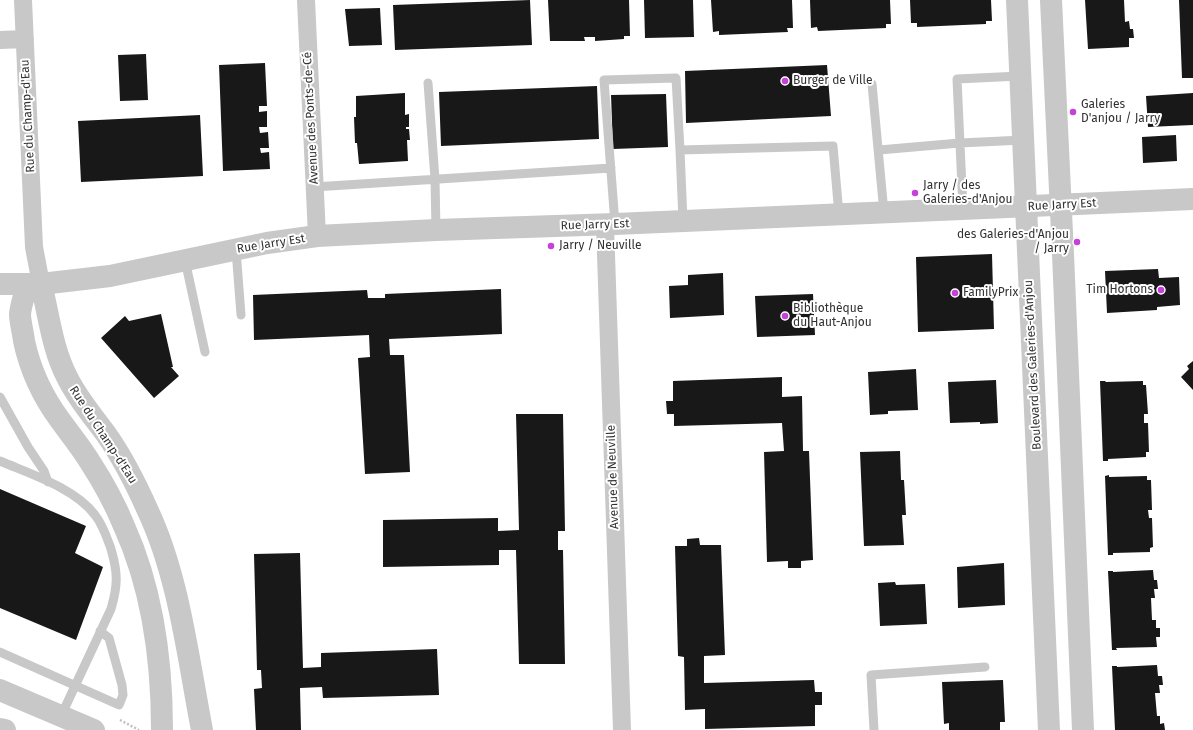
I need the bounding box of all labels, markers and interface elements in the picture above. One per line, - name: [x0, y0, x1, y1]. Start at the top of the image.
- street label: Avenue des Ponts-de-Cé: [300, 52, 322, 184]
- street label: Rue du Champ-d'Eau: [18, 59, 38, 173]
- place label: Burger de Ville: [793, 74, 873, 88]
- marker: Burger de Ville: [780, 76, 790, 86]
- place label: Galeries D'anjou / Jarry: [1081, 98, 1160, 126]
- marker: Galeries D'anjou / Jarry: [1068, 107, 1078, 117]
- place label: Jarry / des Galeries-d'Anjou: [923, 179, 1013, 207]
- marker: Jarry / des Galeries-d'Anjou: [910, 188, 920, 198]
- street label: Rue Jarry Est: [1027, 196, 1097, 214]
- street label: Rue Jarry Est: [560, 217, 630, 233]
- place label: des Galeries-d'Anjou / Jarry: [957, 228, 1069, 256]
- street label: Rue Jarry Est: [236, 232, 306, 256]
- marker: des Galeries-d'Anjou / Jarry: [1072, 237, 1082, 247]
- place label: Jarry / Neuville: [559, 239, 641, 253]
- marker: Jarry / Neuville: [546, 241, 556, 251]
- street label: Boulevard des Galeries-d'Anjou: [1021, 280, 1045, 450]
- place label: Tim Hortons: [1086, 283, 1153, 297]
- marker: Tim Hortons: [1156, 285, 1166, 295]
- place label: FamilyPrix: [963, 286, 1018, 300]
- marker: FamilyPrix: [950, 288, 960, 298]
- place label: Bibliothèque du Haut-Anjou: [793, 302, 872, 330]
- marker: Bibliothèque du Haut-Anjou: [780, 311, 790, 321]
- street label: Rue du Champ-d'Eau: [66, 384, 140, 486]
- street label: Avenue de Neuville: [604, 425, 622, 529]

